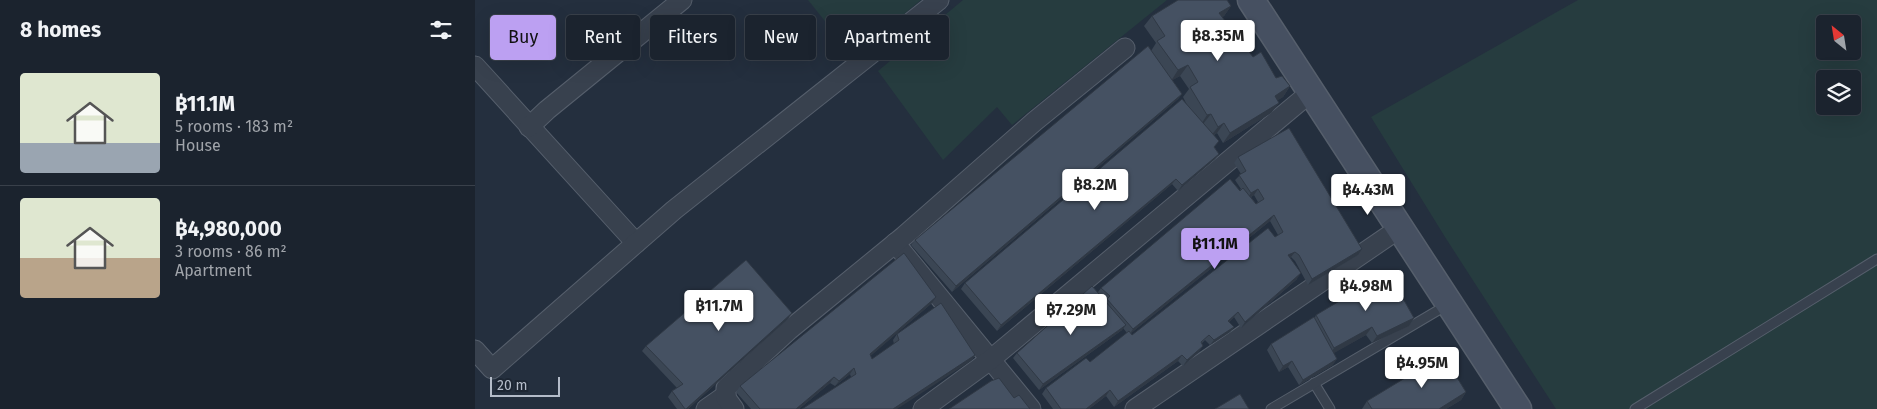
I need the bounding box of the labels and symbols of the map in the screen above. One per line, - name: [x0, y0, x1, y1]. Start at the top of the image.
- north arrow: [1816, 15, 1861, 60]
- pin: ฿8.35M: [1177, 20, 1259, 62]
- pin: ฿8.2M: [1060, 168, 1130, 211]
- pin: ฿4.43M: [1327, 174, 1409, 216]
- pin: ฿11.1M: [1174, 228, 1256, 270]
- pin: ฿4.98M: [1325, 270, 1407, 312]
- pin: ฿11.7M: [678, 290, 760, 332]
- pin: ฿7.29M: [1030, 294, 1112, 336]
- pin: ฿4.95M: [1381, 346, 1463, 389]
- scale bar: [490, 374, 560, 397]

